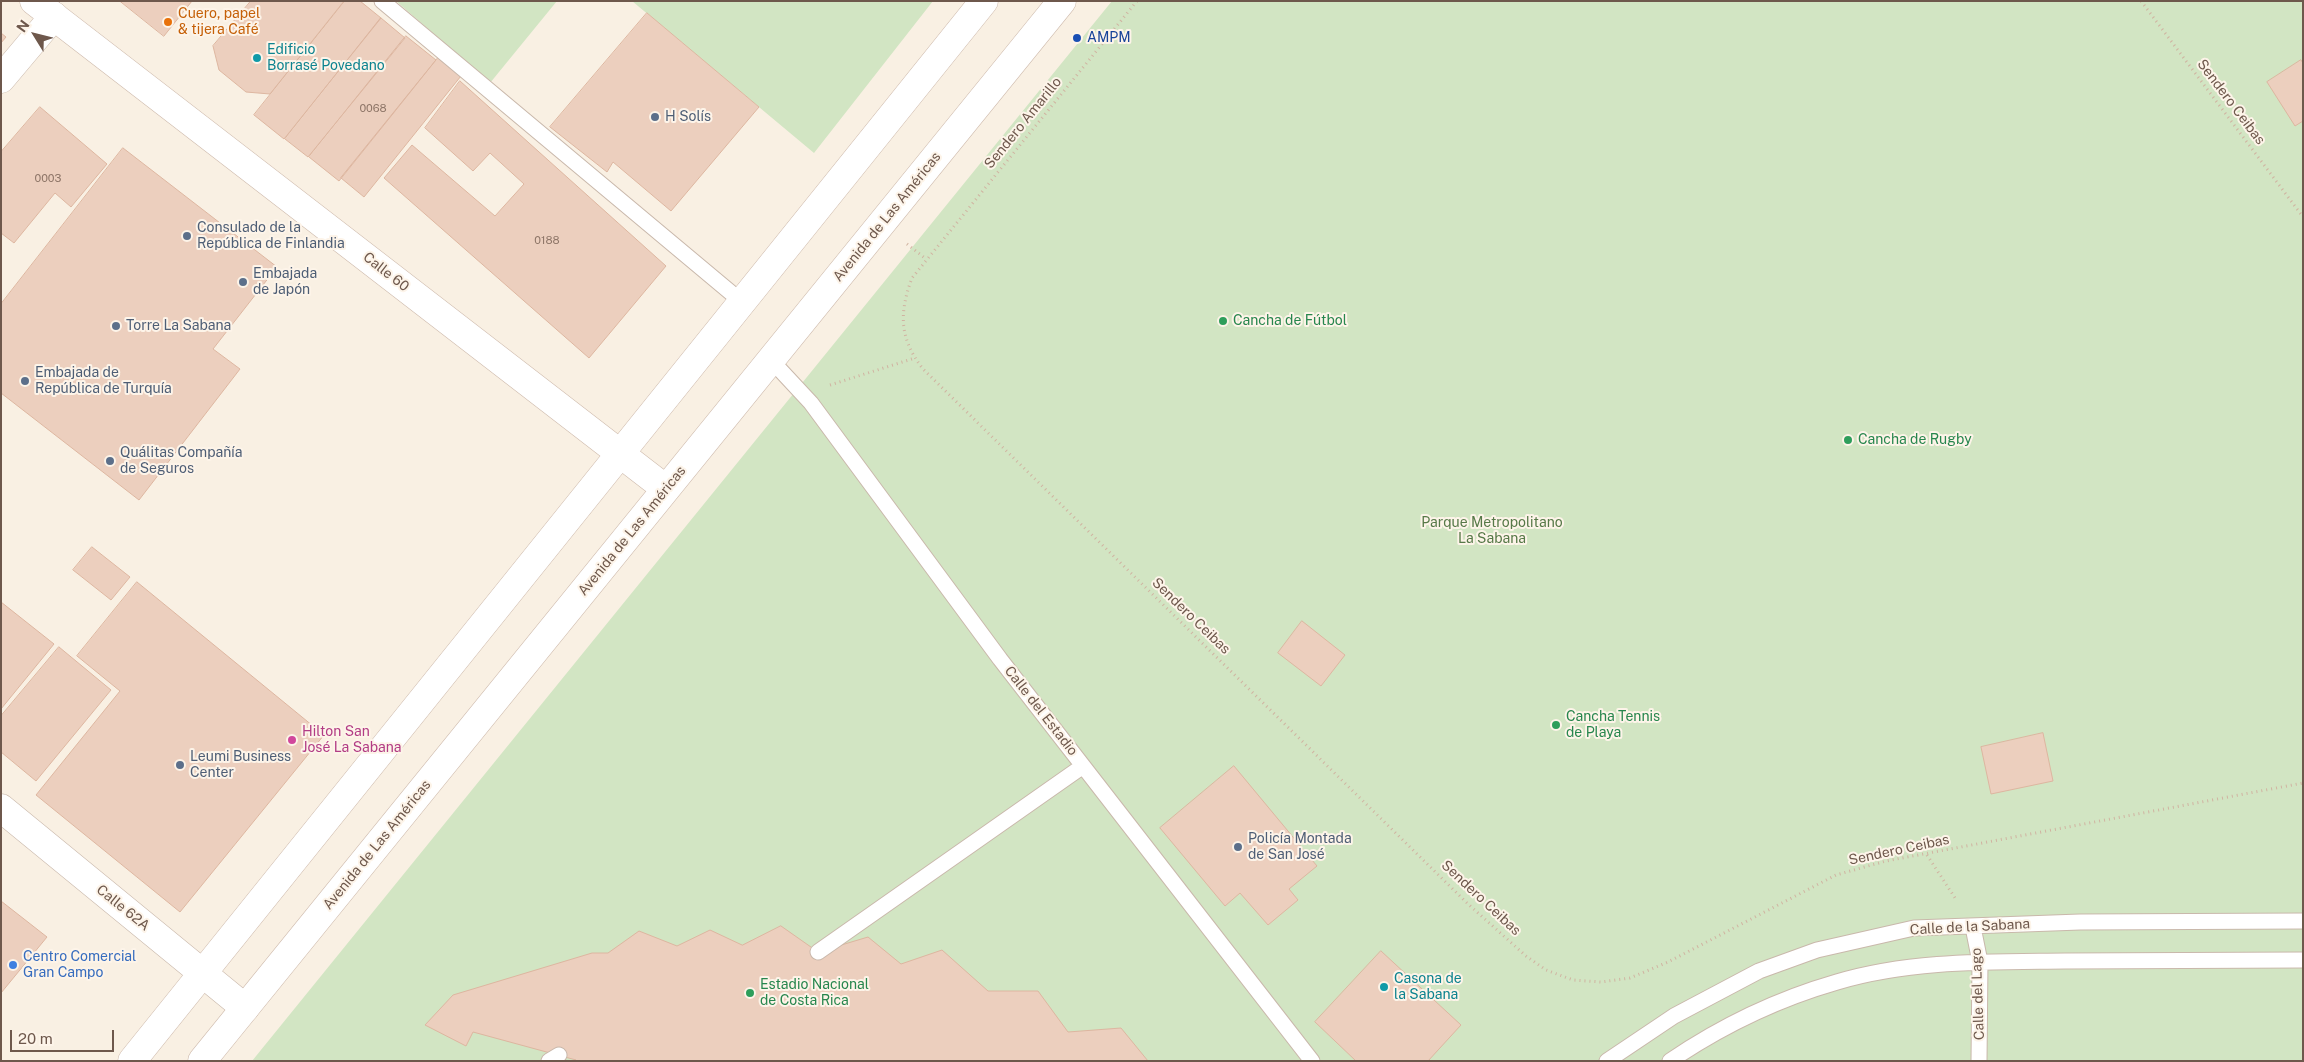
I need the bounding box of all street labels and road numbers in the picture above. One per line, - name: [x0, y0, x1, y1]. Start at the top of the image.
- street label: Sendero Ceibas: [2193, 56, 2269, 148]
- street label: Sendero Amarillo: [981, 74, 1065, 172]
- street label: Avenida de Las Américas: [830, 149, 944, 285]
- street label: Calle 60: [360, 249, 412, 295]
- street label: Avenida de Las Américas: [575, 463, 689, 599]
- street label: Sendero Ceibas: [1148, 574, 1234, 658]
- street label: Calle del Estadio: [1001, 663, 1081, 759]
- street label: Avenida de Las Américas: [320, 777, 434, 913]
- street label: Sendero Ceibas: [1847, 831, 1951, 869]
- street label: Sendero Ceibas: [1438, 857, 1524, 939]
- street label: Calle 62A: [93, 881, 153, 935]
- street label: Calle de la Sabana: [1909, 915, 2031, 939]
- street label: Calle del Lago: [1968, 948, 1988, 1040]

